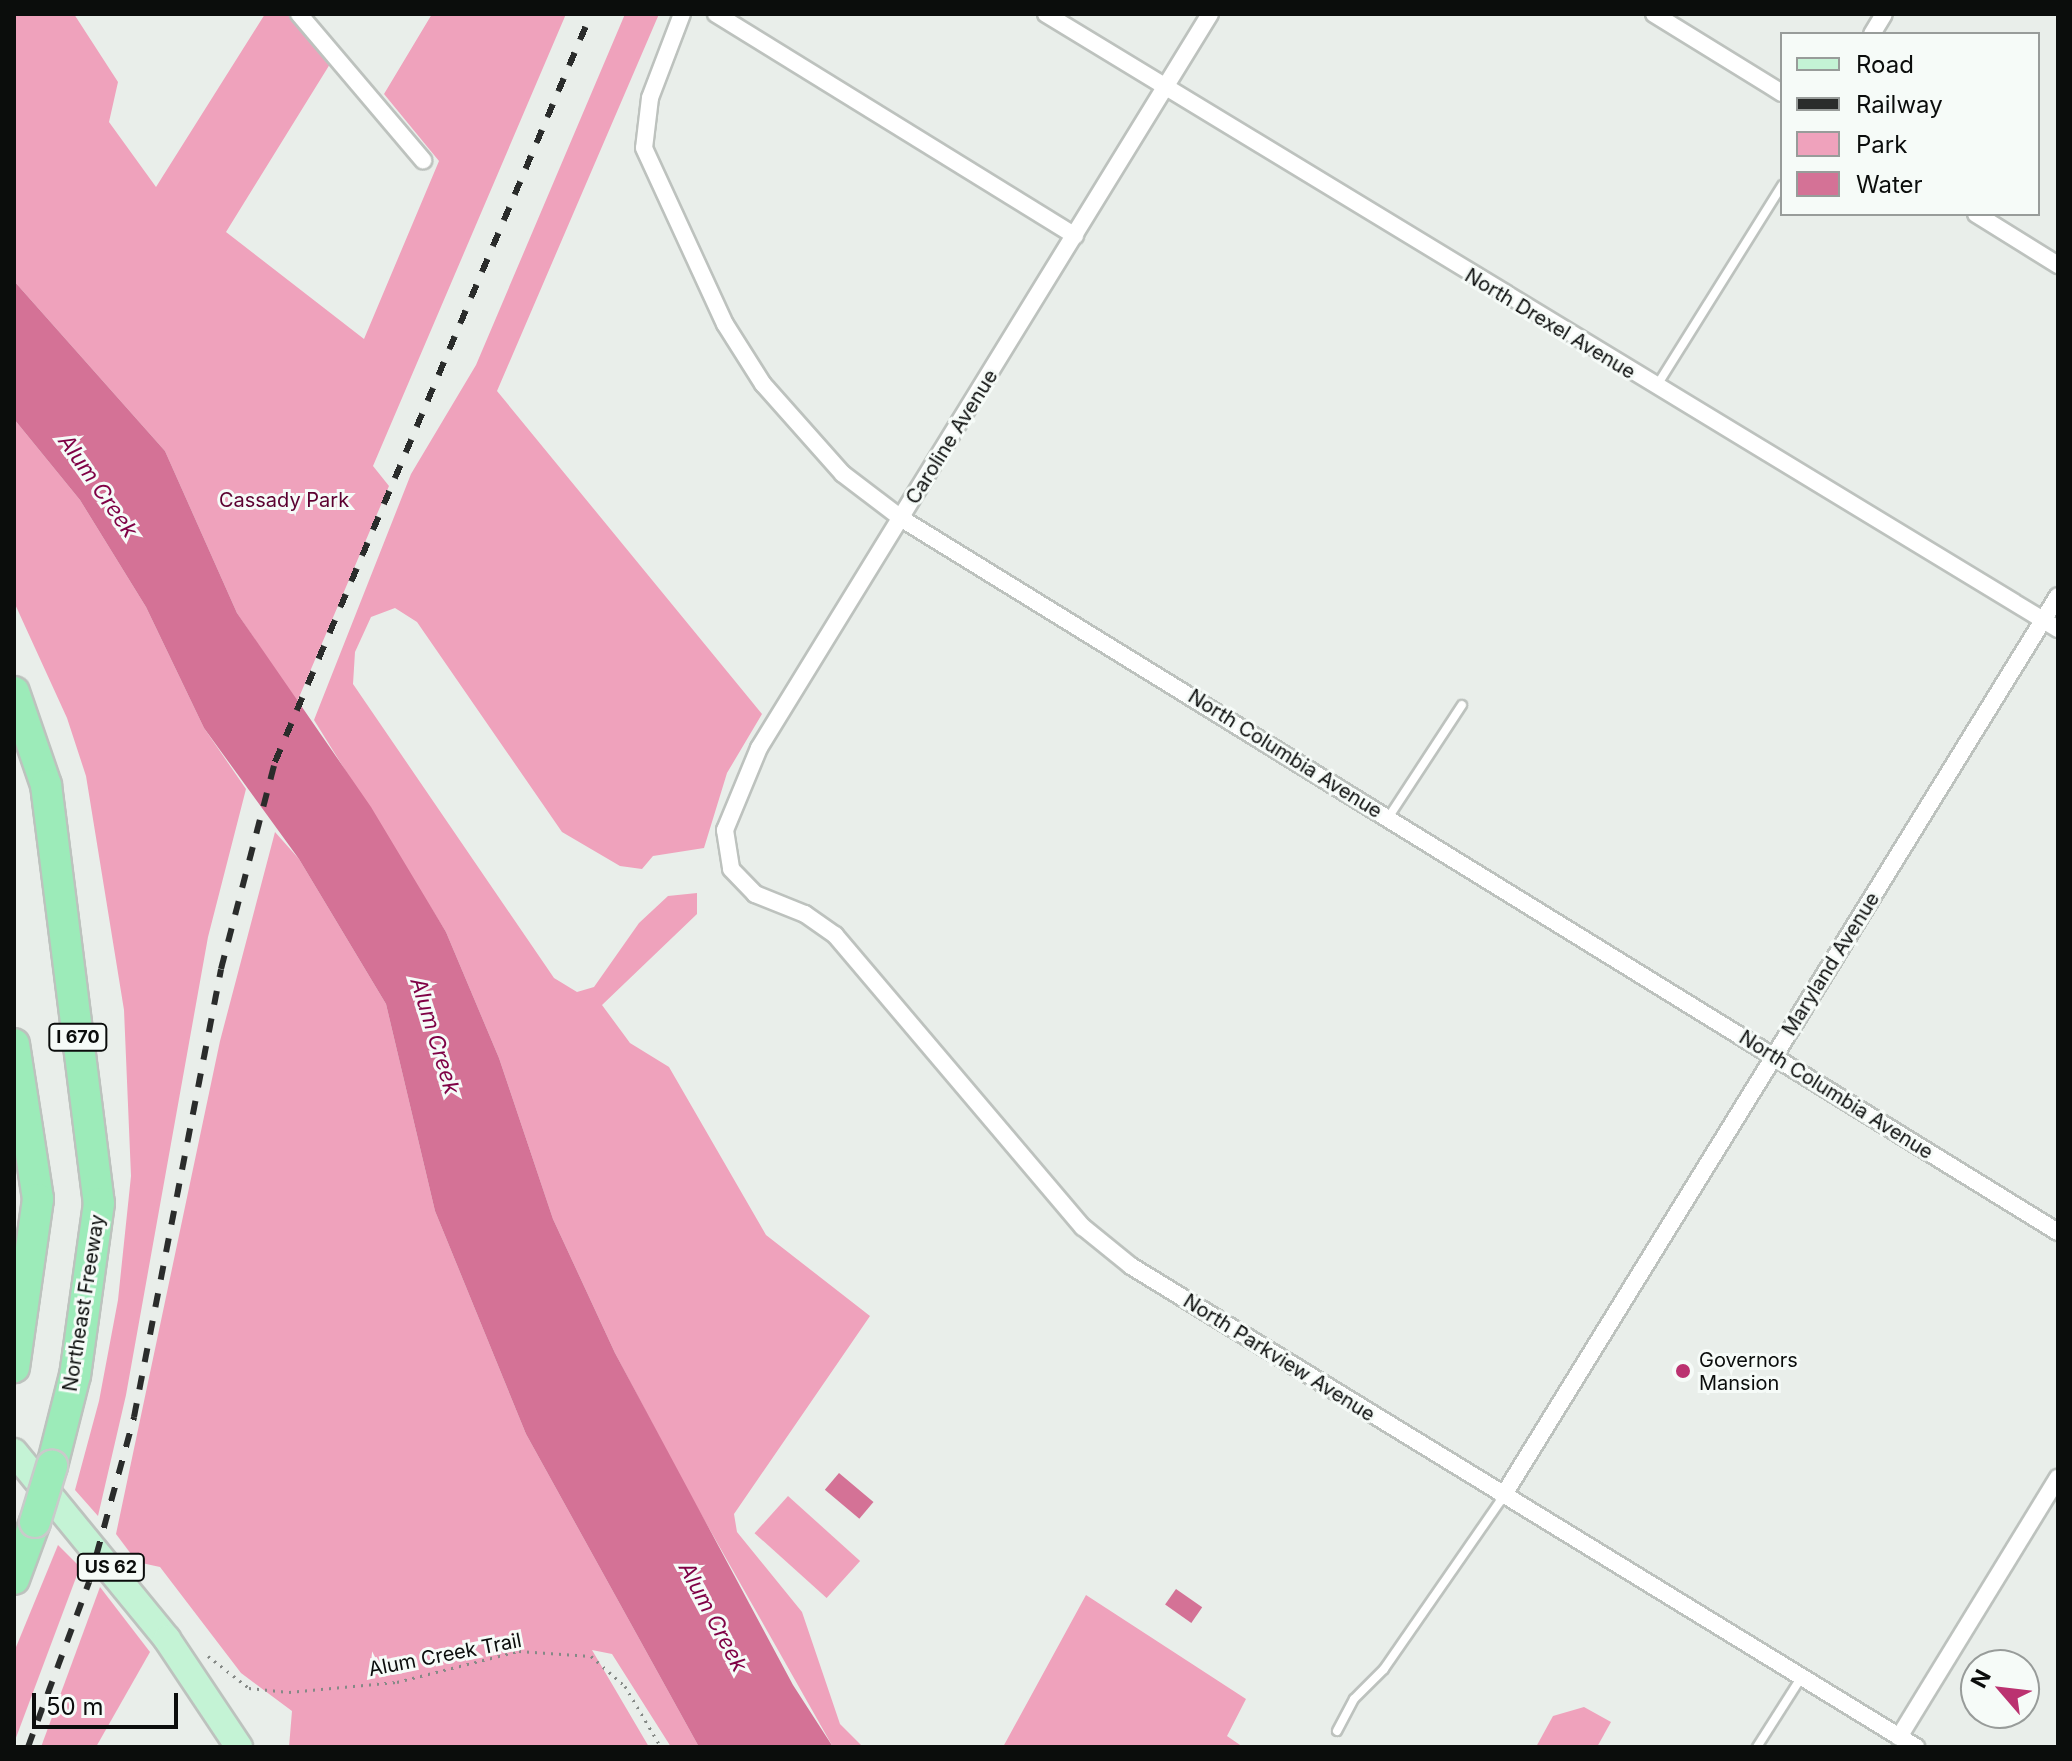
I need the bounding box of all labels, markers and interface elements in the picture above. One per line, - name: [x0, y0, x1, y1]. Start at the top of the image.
- legend: [1780, 32, 2040, 216]
- text: Road: [1856, 50, 1914, 79]
- text: Railway: [1856, 90, 1943, 119]
- text: Park: [1856, 130, 1907, 159]
- text: Water: [1856, 170, 1923, 199]
- street label: North Drexel Avenue: [1460, 264, 1640, 384]
- street label: Caroline Avenue: [901, 365, 1003, 509]
- water label: Alum Creek: [53, 429, 143, 543]
- park label: Cassady Park: [219, 488, 349, 512]
- street label: North Columbia Avenue: [1184, 685, 1386, 823]
- street label: Maryland Avenue: [1777, 888, 1885, 1040]
- water label: Alum Creek: [405, 975, 465, 1097]
- road number: I 670: [48, 1023, 108, 1051]
- street label: North Columbia Avenue: [1735, 1026, 1937, 1164]
- street label: Northeast Freeway: [58, 1213, 110, 1393]
- street label: North Parkview Avenue: [1179, 1289, 1379, 1427]
- place label: Governors Mansion: [1699, 1348, 1798, 1395]
- marker: Governors Mansion: [1674, 1362, 1692, 1380]
- road number: US 62: [75, 1553, 147, 1581]
- water label: Alum Creek: [673, 1558, 753, 1676]
- street label: Alum Creek Trail: [366, 1628, 524, 1682]
- north arrow: [1960, 1649, 2040, 1729]
- text: N: [1965, 1665, 1996, 1692]
- scale bar: [36, 1677, 182, 1727]
- text: 50 m: [46, 1692, 104, 1721]

